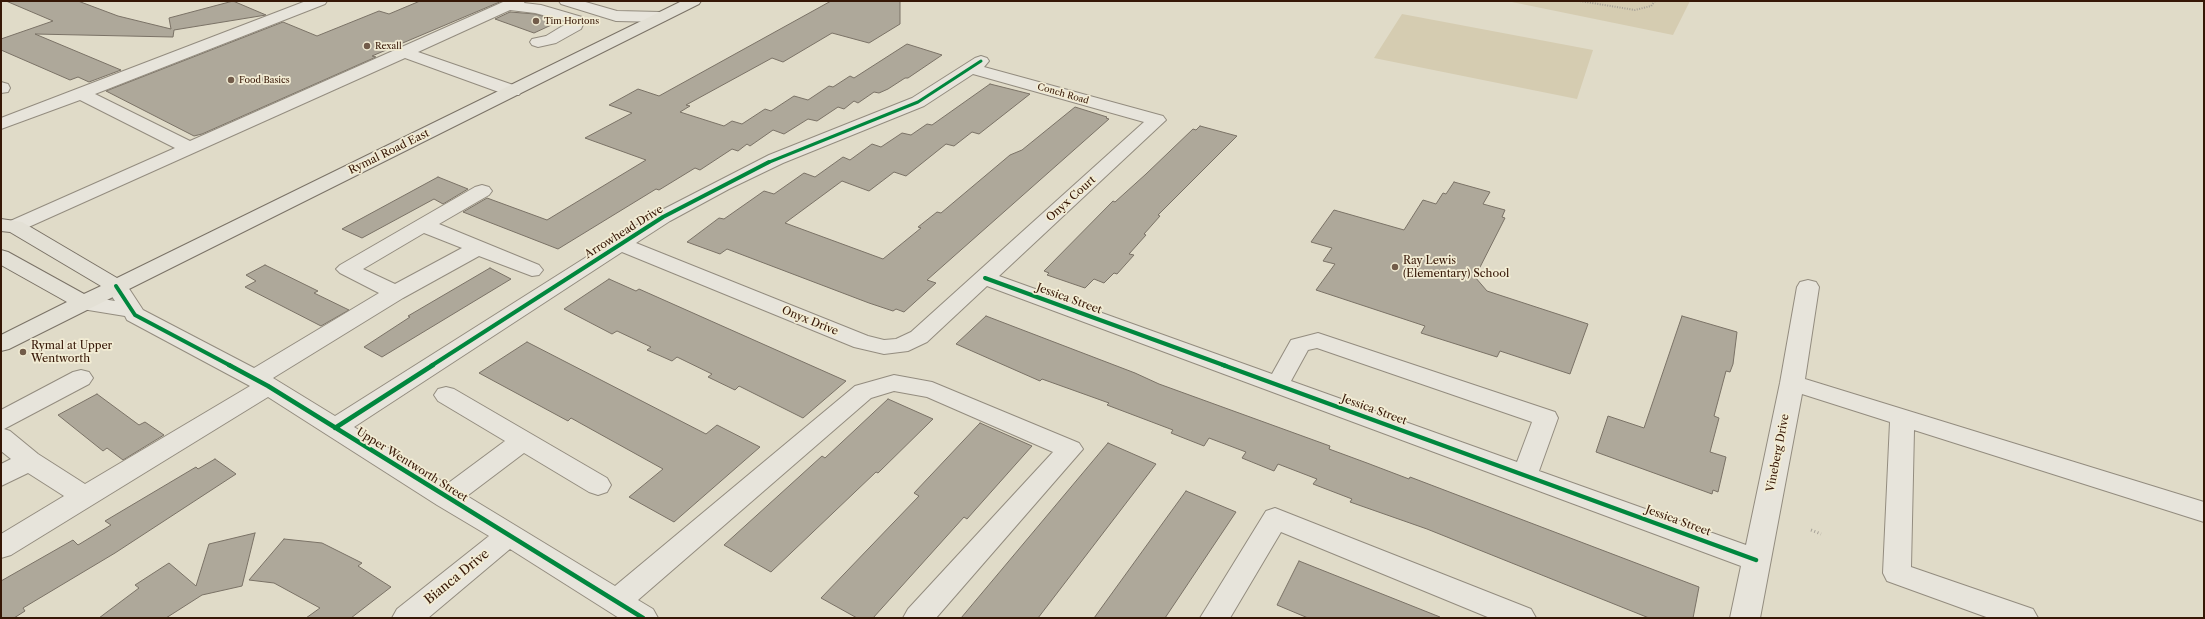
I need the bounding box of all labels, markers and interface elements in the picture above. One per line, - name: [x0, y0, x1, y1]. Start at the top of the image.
- marker: Tim Hortons: [531, 16, 541, 26]
- place label: Tim Hortons: [544, 16, 599, 26]
- marker: Rexall: [362, 41, 372, 51]
- place label: Rexall: [375, 41, 402, 51]
- marker: Food Basics: [226, 75, 236, 85]
- place label: Food Basics: [239, 75, 290, 85]
- street label: Conch Road: [1036, 81, 1090, 107]
- street label: Rymal Road East: [346, 127, 432, 177]
- street label: Onyx Court: [1044, 173, 1098, 225]
- street label: Arrowhead Drive: [582, 203, 666, 261]
- place label: Ray Lewis (Elementary) School: [1403, 254, 1509, 280]
- marker: Ray Lewis (Elementary) School: [1390, 262, 1400, 272]
- street label: Jessica Street: [1035, 281, 1103, 317]
- street label: Onyx Drive: [780, 304, 840, 338]
- place label: Rymal at Upper Wentworth: [31, 339, 112, 365]
- marker: Rymal at Upper Wentworth: [18, 347, 28, 357]
- street label: Jessica Street: [1340, 392, 1408, 428]
- street label: Vineberg Drive: [1764, 413, 1792, 493]
- street label: Upper Wentworth Street: [354, 425, 470, 505]
- street label: Jessica Street: [1644, 503, 1712, 539]
- street label: Bianca Drive: [421, 546, 493, 608]

